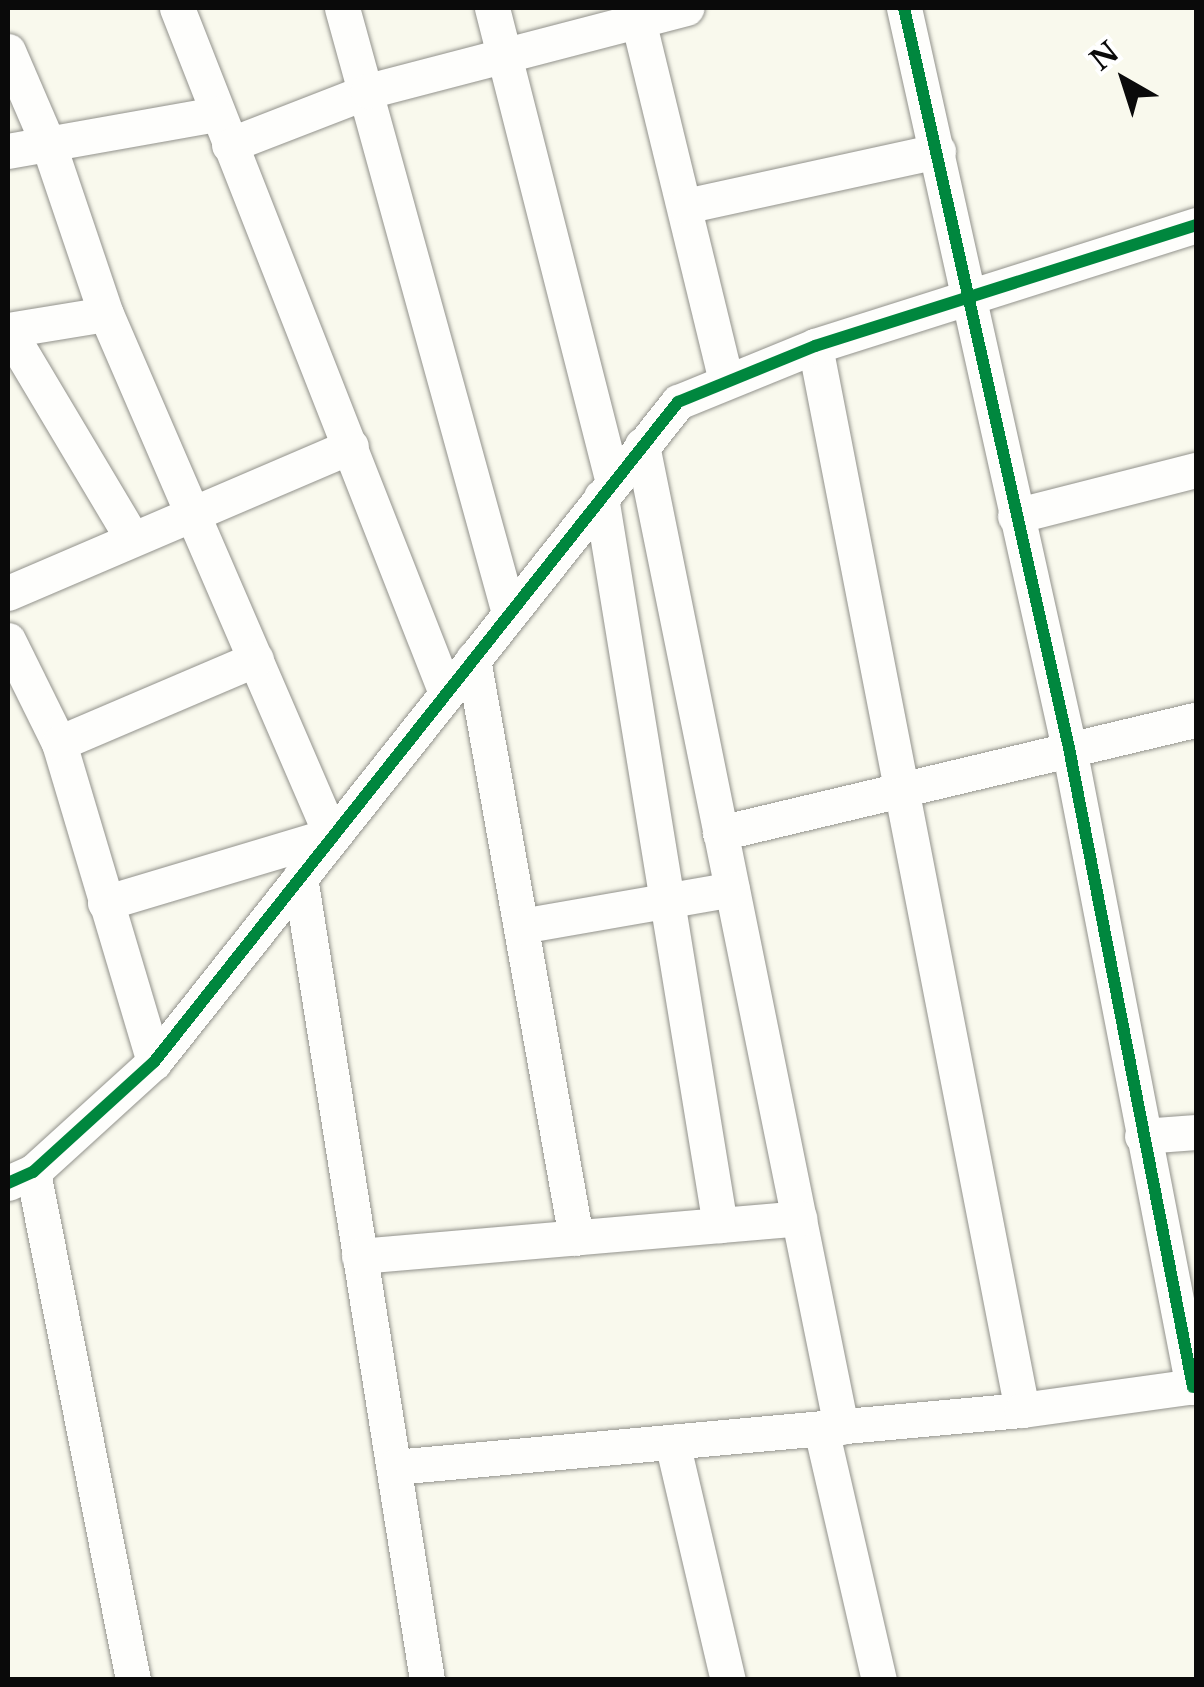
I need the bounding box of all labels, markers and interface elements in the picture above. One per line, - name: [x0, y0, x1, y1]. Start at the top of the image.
- north arrow: [1074, 30, 1174, 130]
- text: N: [1084, 34, 1126, 78]

